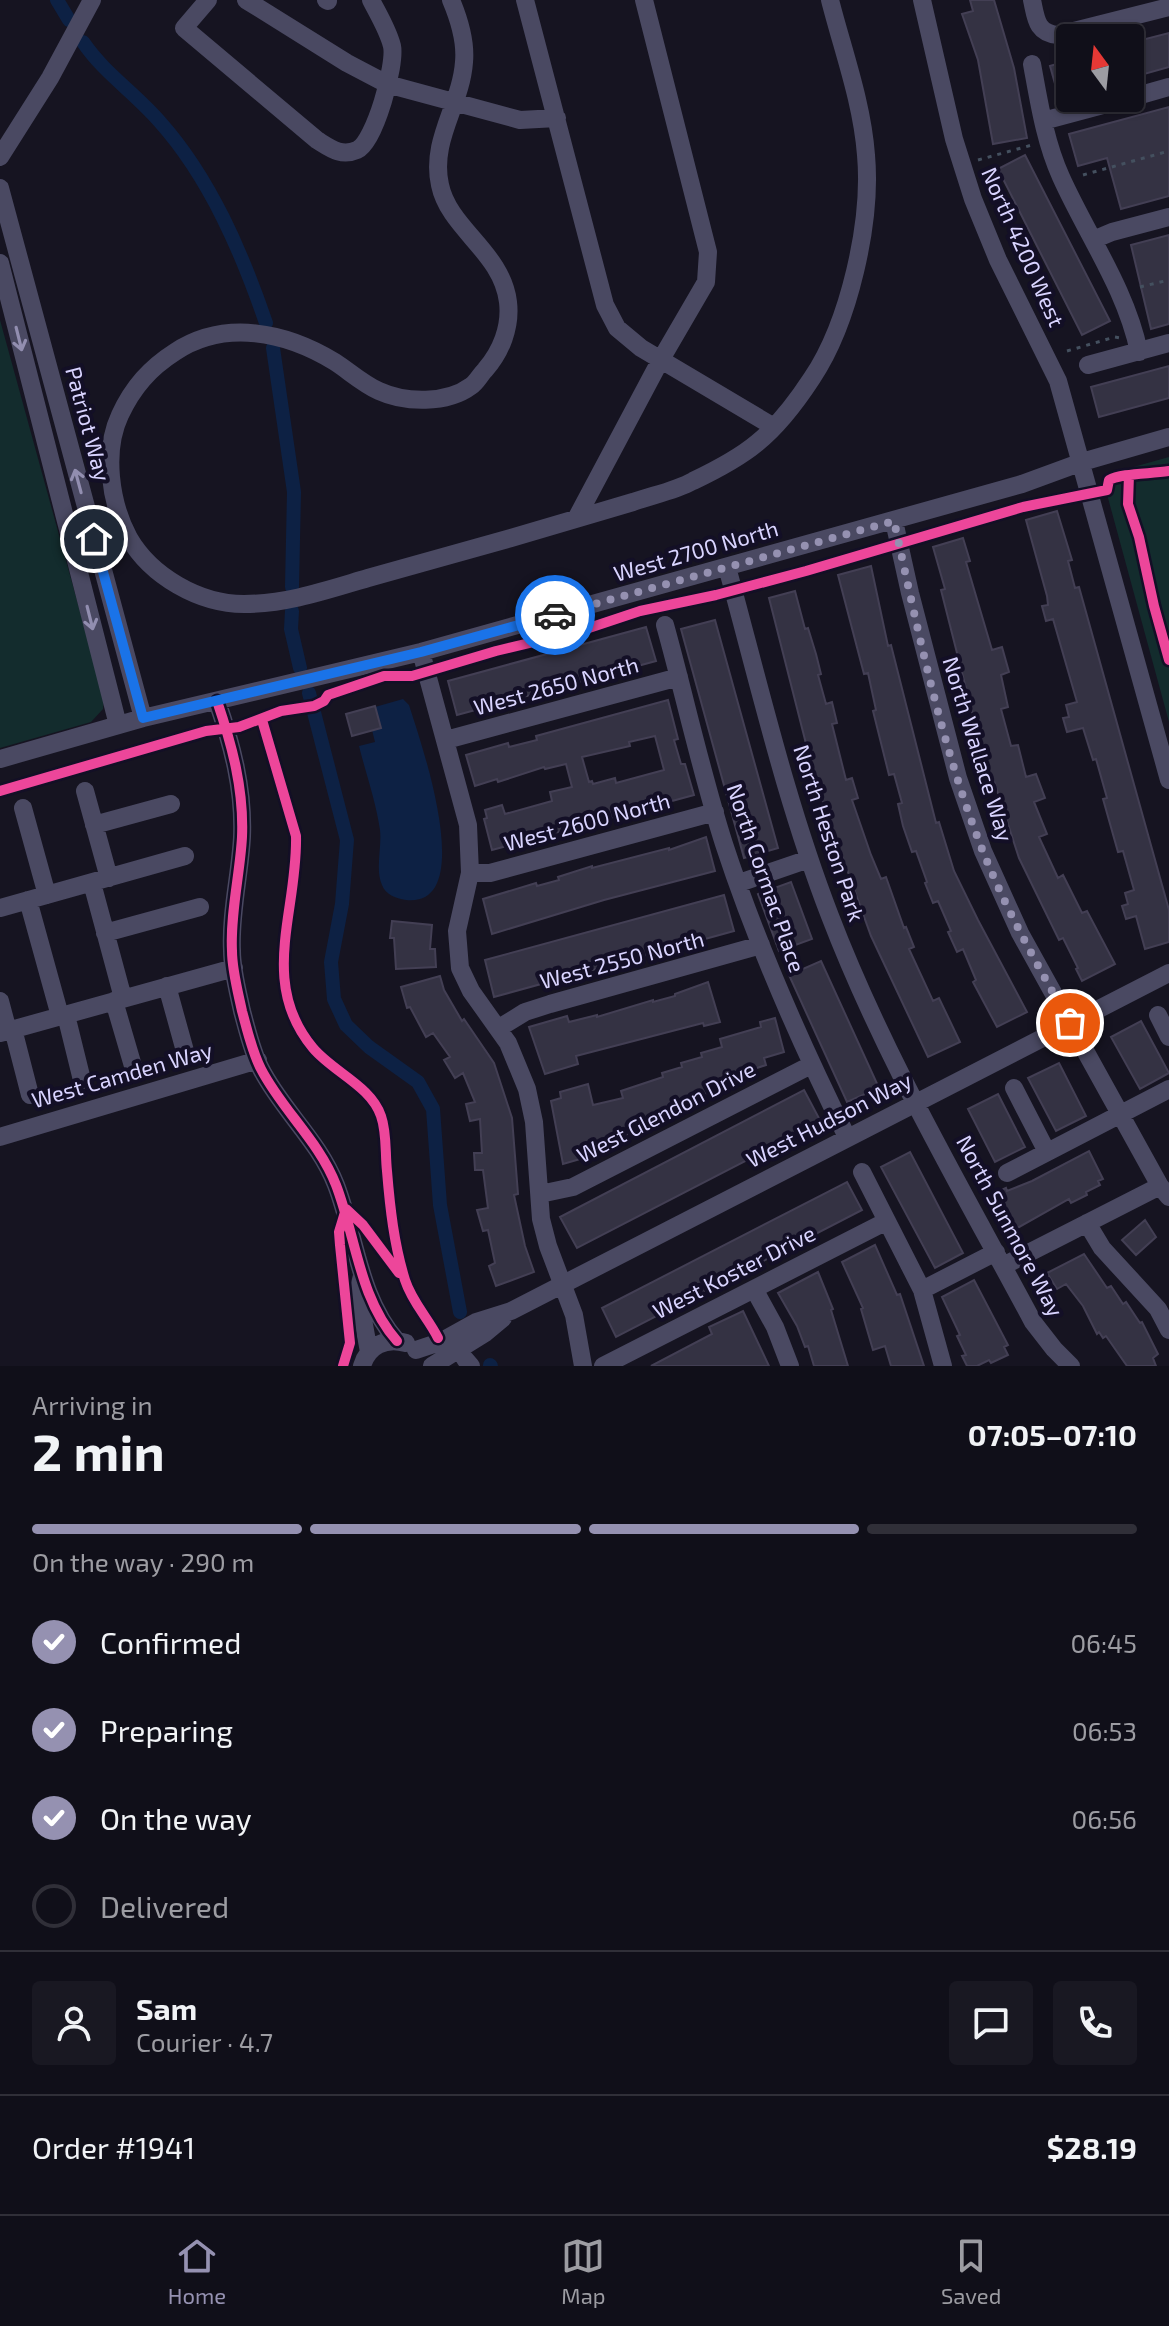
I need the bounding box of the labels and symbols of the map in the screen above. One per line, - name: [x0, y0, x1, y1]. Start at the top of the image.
- north arrow: [1056, 24, 1144, 112]
- street label: North 4200 West: [977, 163, 1071, 330]
- one-way arrow: [13, 325, 28, 351]
- street label: Patriot Way: [61, 364, 117, 484]
- one-way arrow: [70, 468, 85, 494]
- pin: [60, 505, 128, 573]
- street label: West 2700 North: [611, 514, 781, 586]
- courier: [515, 575, 595, 655]
- one-way arrow: [84, 604, 99, 630]
- street label: West 2650 North: [470, 651, 641, 720]
- street label: North Wallace Way: [938, 653, 1020, 845]
- street label: North Heston Park: [789, 741, 871, 924]
- street label: North Cormac Place: [722, 780, 811, 975]
- street label: West 2600 North: [501, 786, 673, 856]
- street label: West 2550 North: [537, 925, 707, 993]
- pin: [1036, 989, 1104, 1057]
- street label: West Camden Way: [28, 1036, 215, 1112]
- street label: West Glendon Drive: [572, 1055, 759, 1167]
- street label: West Hudson Way: [742, 1066, 916, 1172]
- street label: North Sunmore Way: [952, 1130, 1070, 1321]
- street label: West Koster Drive: [648, 1219, 819, 1323]

